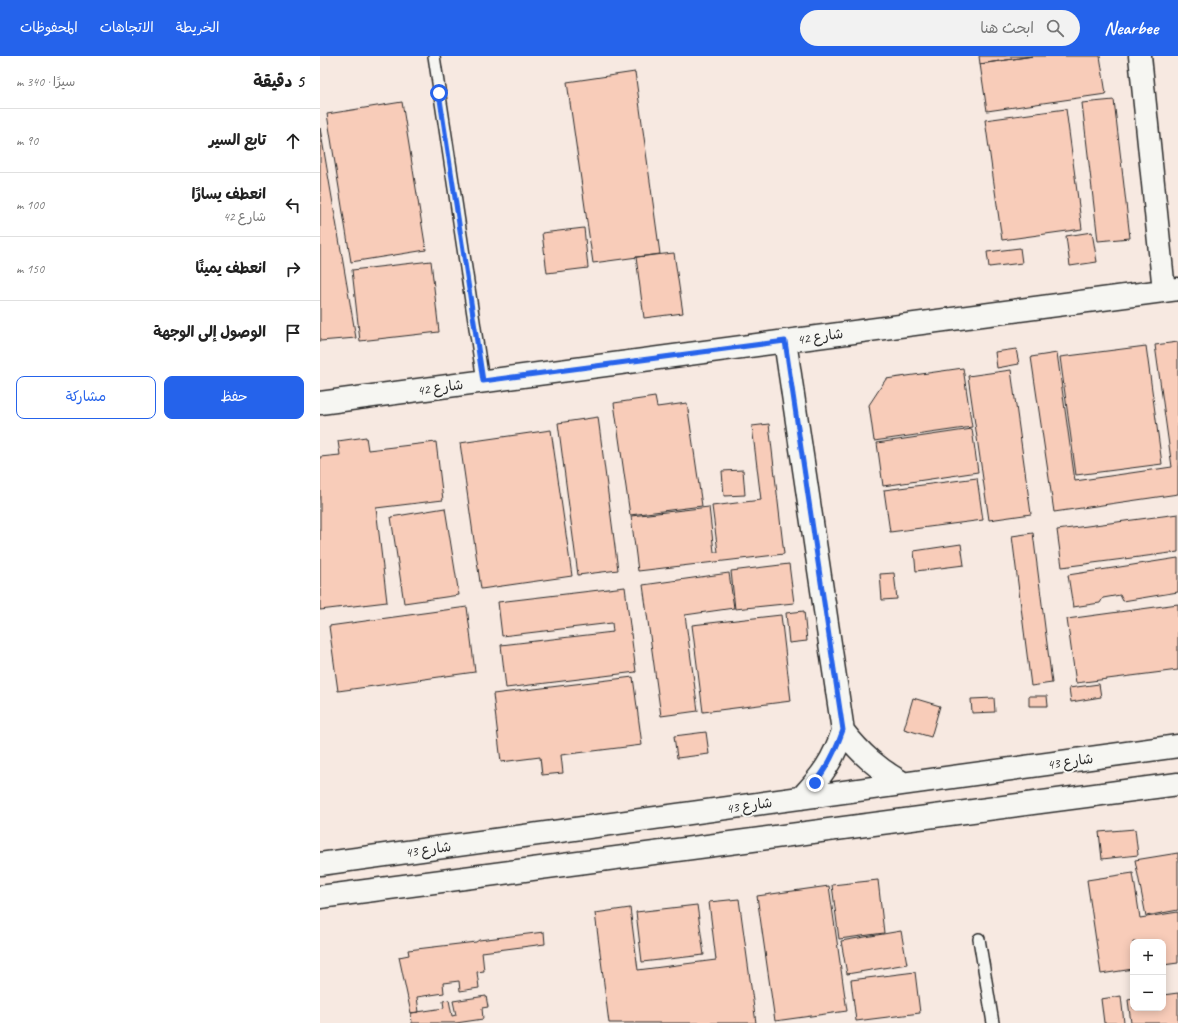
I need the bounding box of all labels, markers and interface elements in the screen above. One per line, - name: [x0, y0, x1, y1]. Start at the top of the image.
- search box: [800, 10, 1080, 46]
- text: Nearbee: [1104, 16, 1158, 40]
- icon: search: [1044, 17, 1066, 39]
- text: المحفوظات: [20, 19, 78, 36]
- text: الاتجاهات: [100, 19, 154, 36]
- text: الخريطة: [176, 19, 219, 36]
- text: ابحث هنا: [980, 19, 1034, 38]
- text: 5 دقيقة: [253, 71, 304, 92]
- text: سيرًا · 340 m: [16, 74, 75, 90]
- route start: [430, 84, 448, 102]
- icon: ahead: [282, 130, 304, 152]
- text: تابع السير: [209, 131, 266, 150]
- text: 90 m: [16, 133, 38, 149]
- text: انعطف يسارًا: [191, 185, 266, 204]
- icon: left: [282, 194, 304, 216]
- text: 100 m: [16, 197, 44, 213]
- text: شارع 42: [223, 209, 266, 225]
- icon: right: [282, 258, 304, 280]
- text: انعطف يمينًا: [195, 259, 266, 278]
- text: 150 m: [16, 261, 44, 277]
- icon: arrive: [282, 322, 304, 344]
- text: الوصول إلى الوجهة: [153, 323, 266, 342]
- street label: شارع 42: [796, 325, 844, 349]
- button: مشاركة: [16, 376, 156, 419]
- button: حفظ: [164, 376, 304, 419]
- street label: شارع 42: [416, 376, 464, 400]
- street label: شارع 43: [1046, 750, 1094, 774]
- route end: [806, 774, 824, 792]
- street label: شارع 43: [725, 794, 773, 818]
- street label: شارع 43: [404, 838, 452, 862]
- map controls: [1130, 939, 1166, 1011]
- button: +: [1130, 939, 1166, 975]
- button: −: [1130, 975, 1166, 1011]

